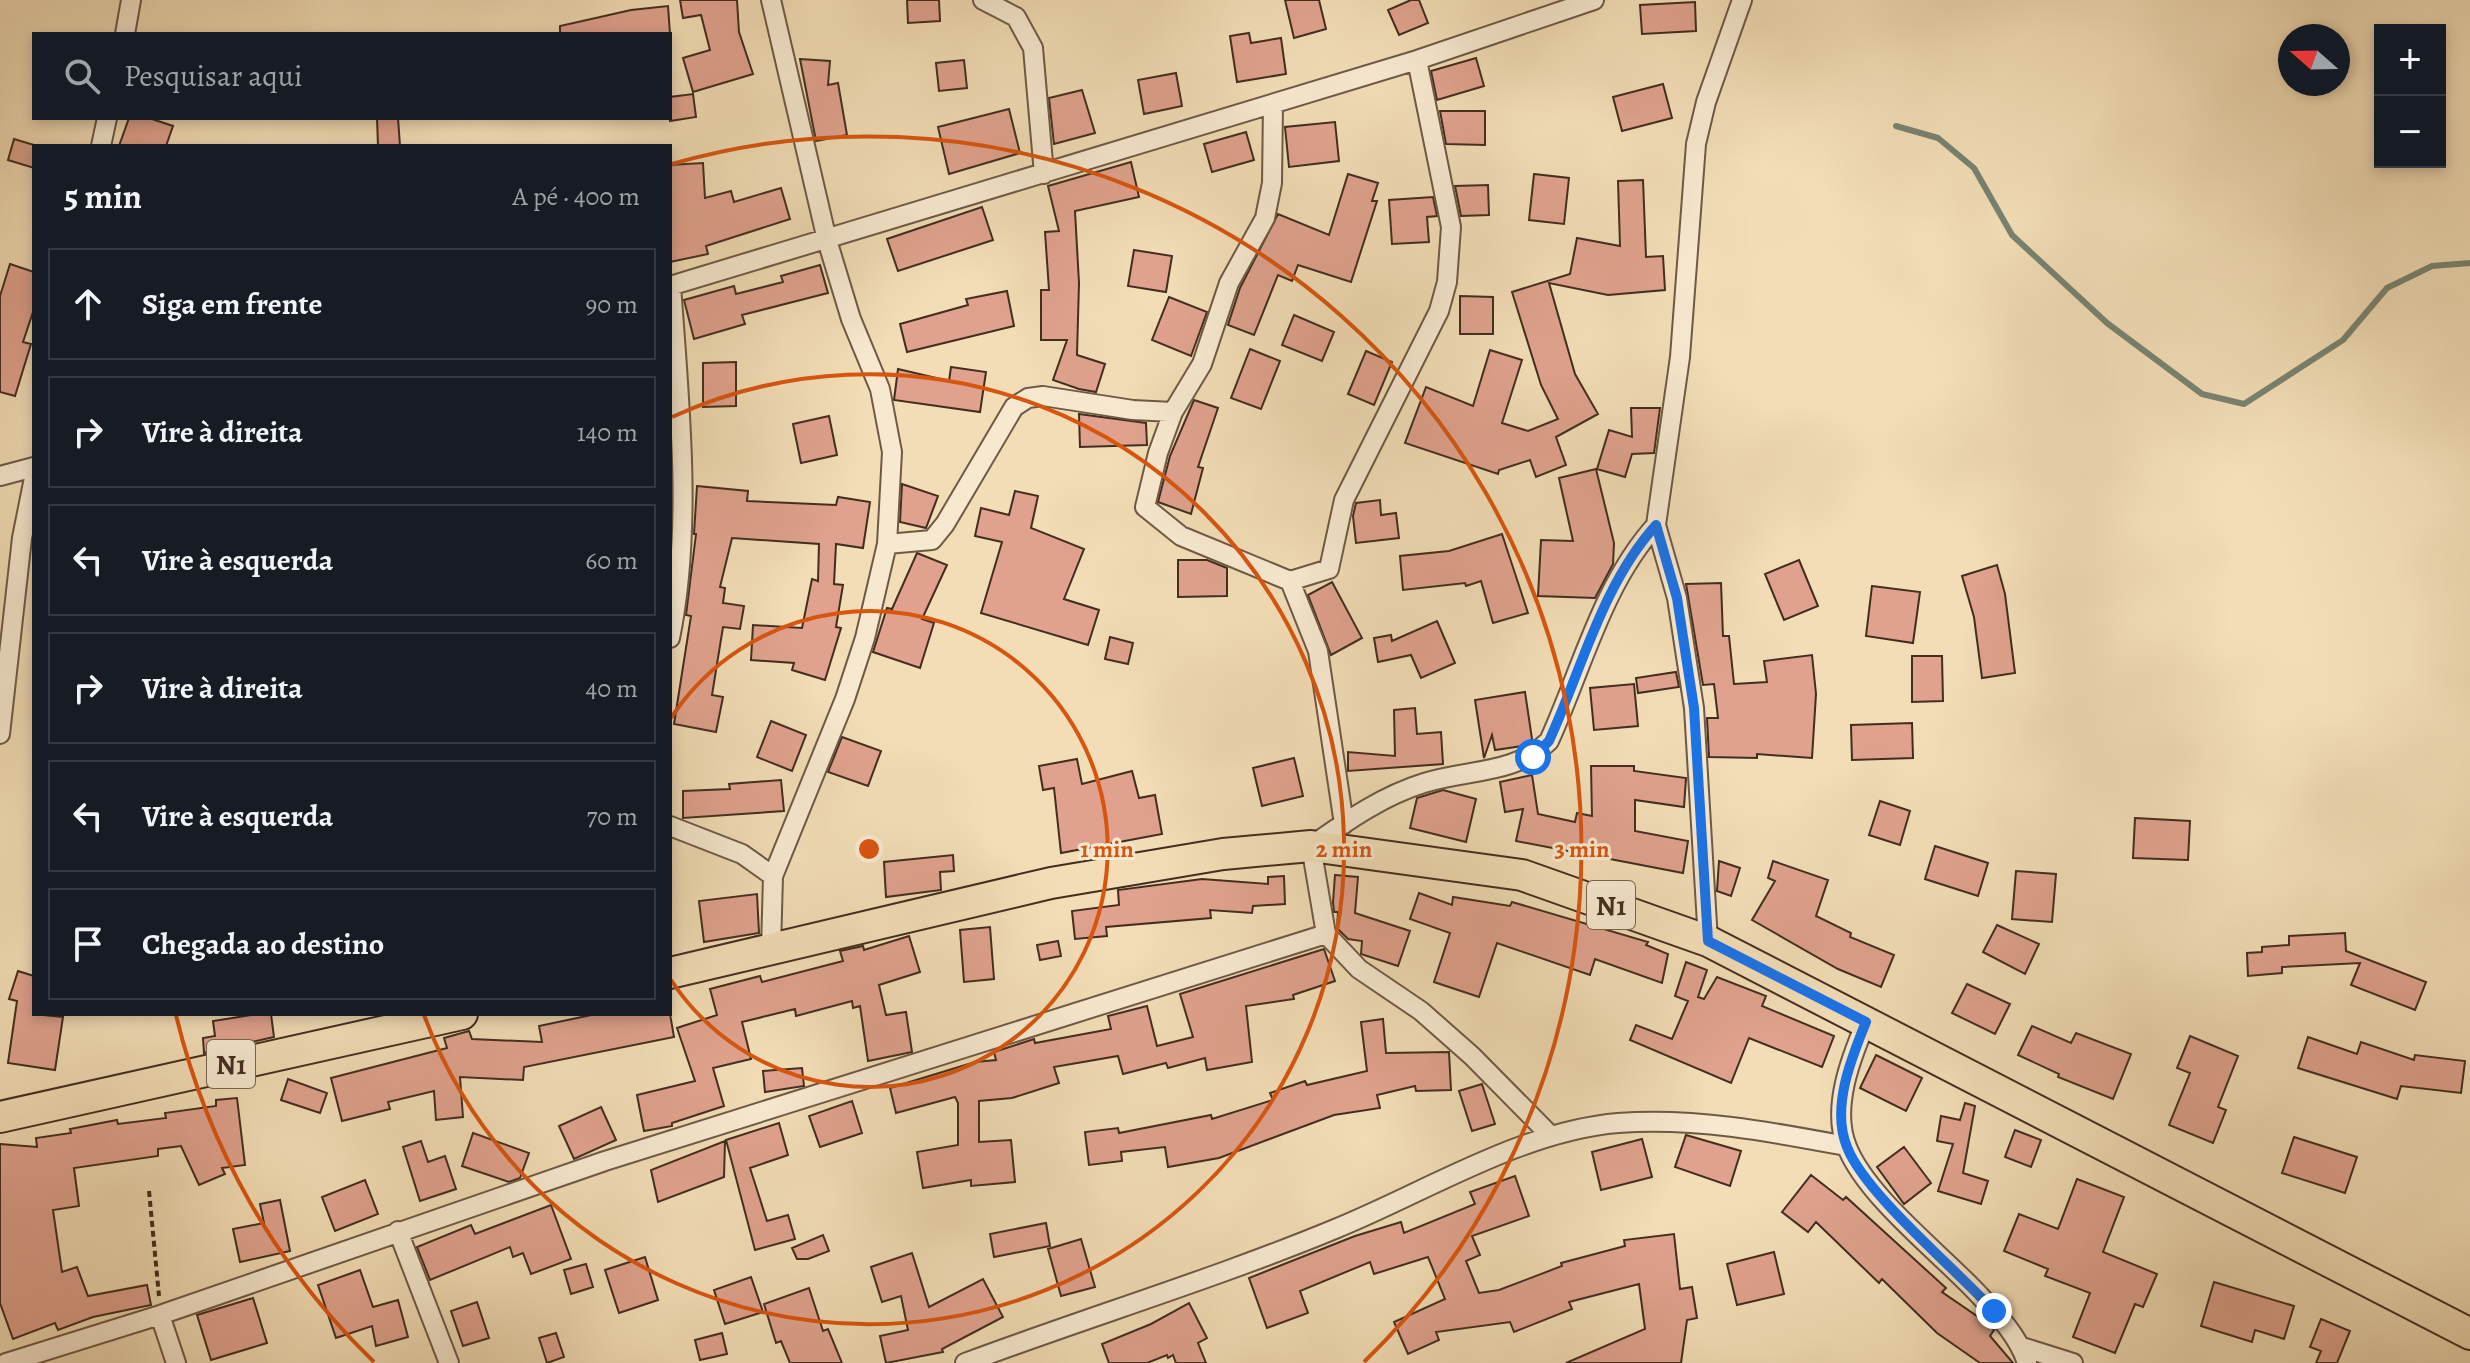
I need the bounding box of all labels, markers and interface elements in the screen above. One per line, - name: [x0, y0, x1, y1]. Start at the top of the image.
- north arrow: [2278, 24, 2350, 96]
- map controls: [2374, 24, 2446, 168]
- button: +: [2374, 24, 2446, 96]
- search box: [32, 32, 672, 120]
- icon: search: [60, 54, 104, 98]
- text: Pesquisar aqui: [124, 56, 302, 96]
- button: −: [2374, 96, 2446, 168]
- text: 5 min: [64, 173, 142, 220]
- text: A pé · 400 m: [513, 179, 640, 214]
- icon: ahead: [66, 282, 110, 326]
- text: Siga em frente: [142, 284, 322, 324]
- text: 90 m: [586, 287, 638, 322]
- icon: right: [66, 410, 110, 454]
- text: Vire à direita: [142, 412, 303, 452]
- text: 140 m: [577, 415, 638, 450]
- icon: left: [66, 538, 110, 582]
- text: Vire à esquerda: [142, 540, 333, 580]
- text: 60 m: [585, 543, 638, 578]
- icon: right: [66, 666, 110, 710]
- text: Vire à direita: [142, 668, 303, 708]
- text: 40 m: [586, 671, 638, 706]
- route start: [1515, 739, 1551, 775]
- icon: left: [66, 794, 110, 838]
- text: Vire à esquerda: [142, 796, 333, 836]
- text: 70 m: [586, 799, 638, 834]
- text: 1 min: [1080, 833, 1134, 865]
- text: 2 min: [1316, 833, 1373, 865]
- text: 3 min: [1554, 833, 1610, 865]
- centre of rings: [855, 835, 883, 863]
- road number: N1: [1587, 881, 1635, 929]
- icon: arrive: [66, 922, 110, 966]
- text: Chegada ao destino: [142, 924, 384, 964]
- road number: N1: [207, 1040, 255, 1088]
- route end: [1976, 1293, 2012, 1329]

